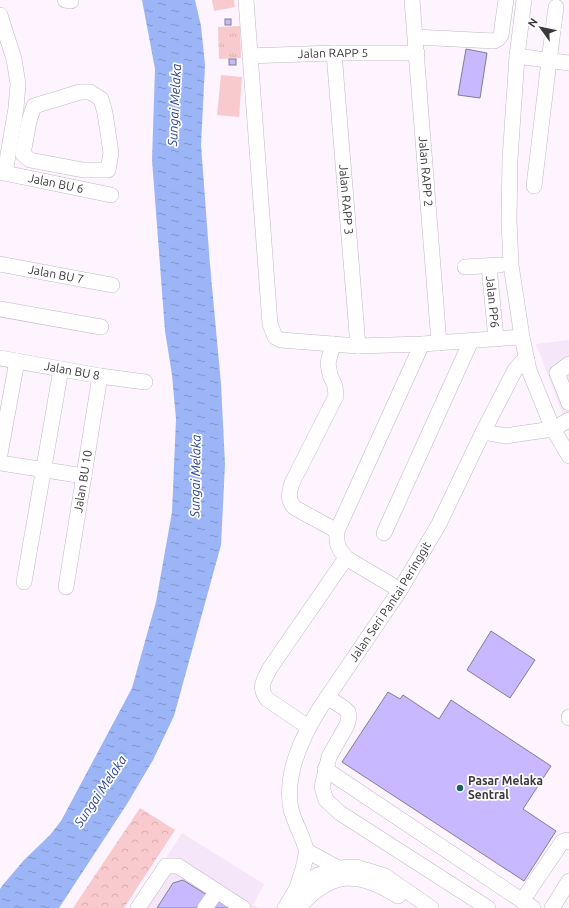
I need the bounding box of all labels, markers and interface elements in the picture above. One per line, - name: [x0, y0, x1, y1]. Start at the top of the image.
- north arrow: [521, 8, 561, 48]
- text: N: [525, 16, 540, 29]
- street label: Jalan RAPP 5: [297, 46, 368, 60]
- water label: Sungai Melaka: [165, 63, 183, 148]
- street label: Jalan RAPP 2: [417, 136, 435, 207]
- street label: Jalan RAPP 3: [337, 164, 356, 235]
- street label: Jalan BU 6: [27, 171, 85, 195]
- street label: Jalan BU 7: [27, 262, 85, 286]
- street label: Jalan PP6: [484, 275, 502, 329]
- street label: Jalan BU 8: [43, 359, 101, 382]
- water label: Sungai Melaka: [187, 435, 203, 518]
- street label: Jalan BU 10: [71, 449, 94, 514]
- street label: Jalan Seri Pantai Peringgit: [346, 539, 433, 664]
- water label: Sungai Melaka: [71, 753, 129, 830]
- place label: Pasar Melaka Sentral: [468, 774, 543, 801]
- marker: Pasar Melaka Sentral: [455, 783, 465, 793]

